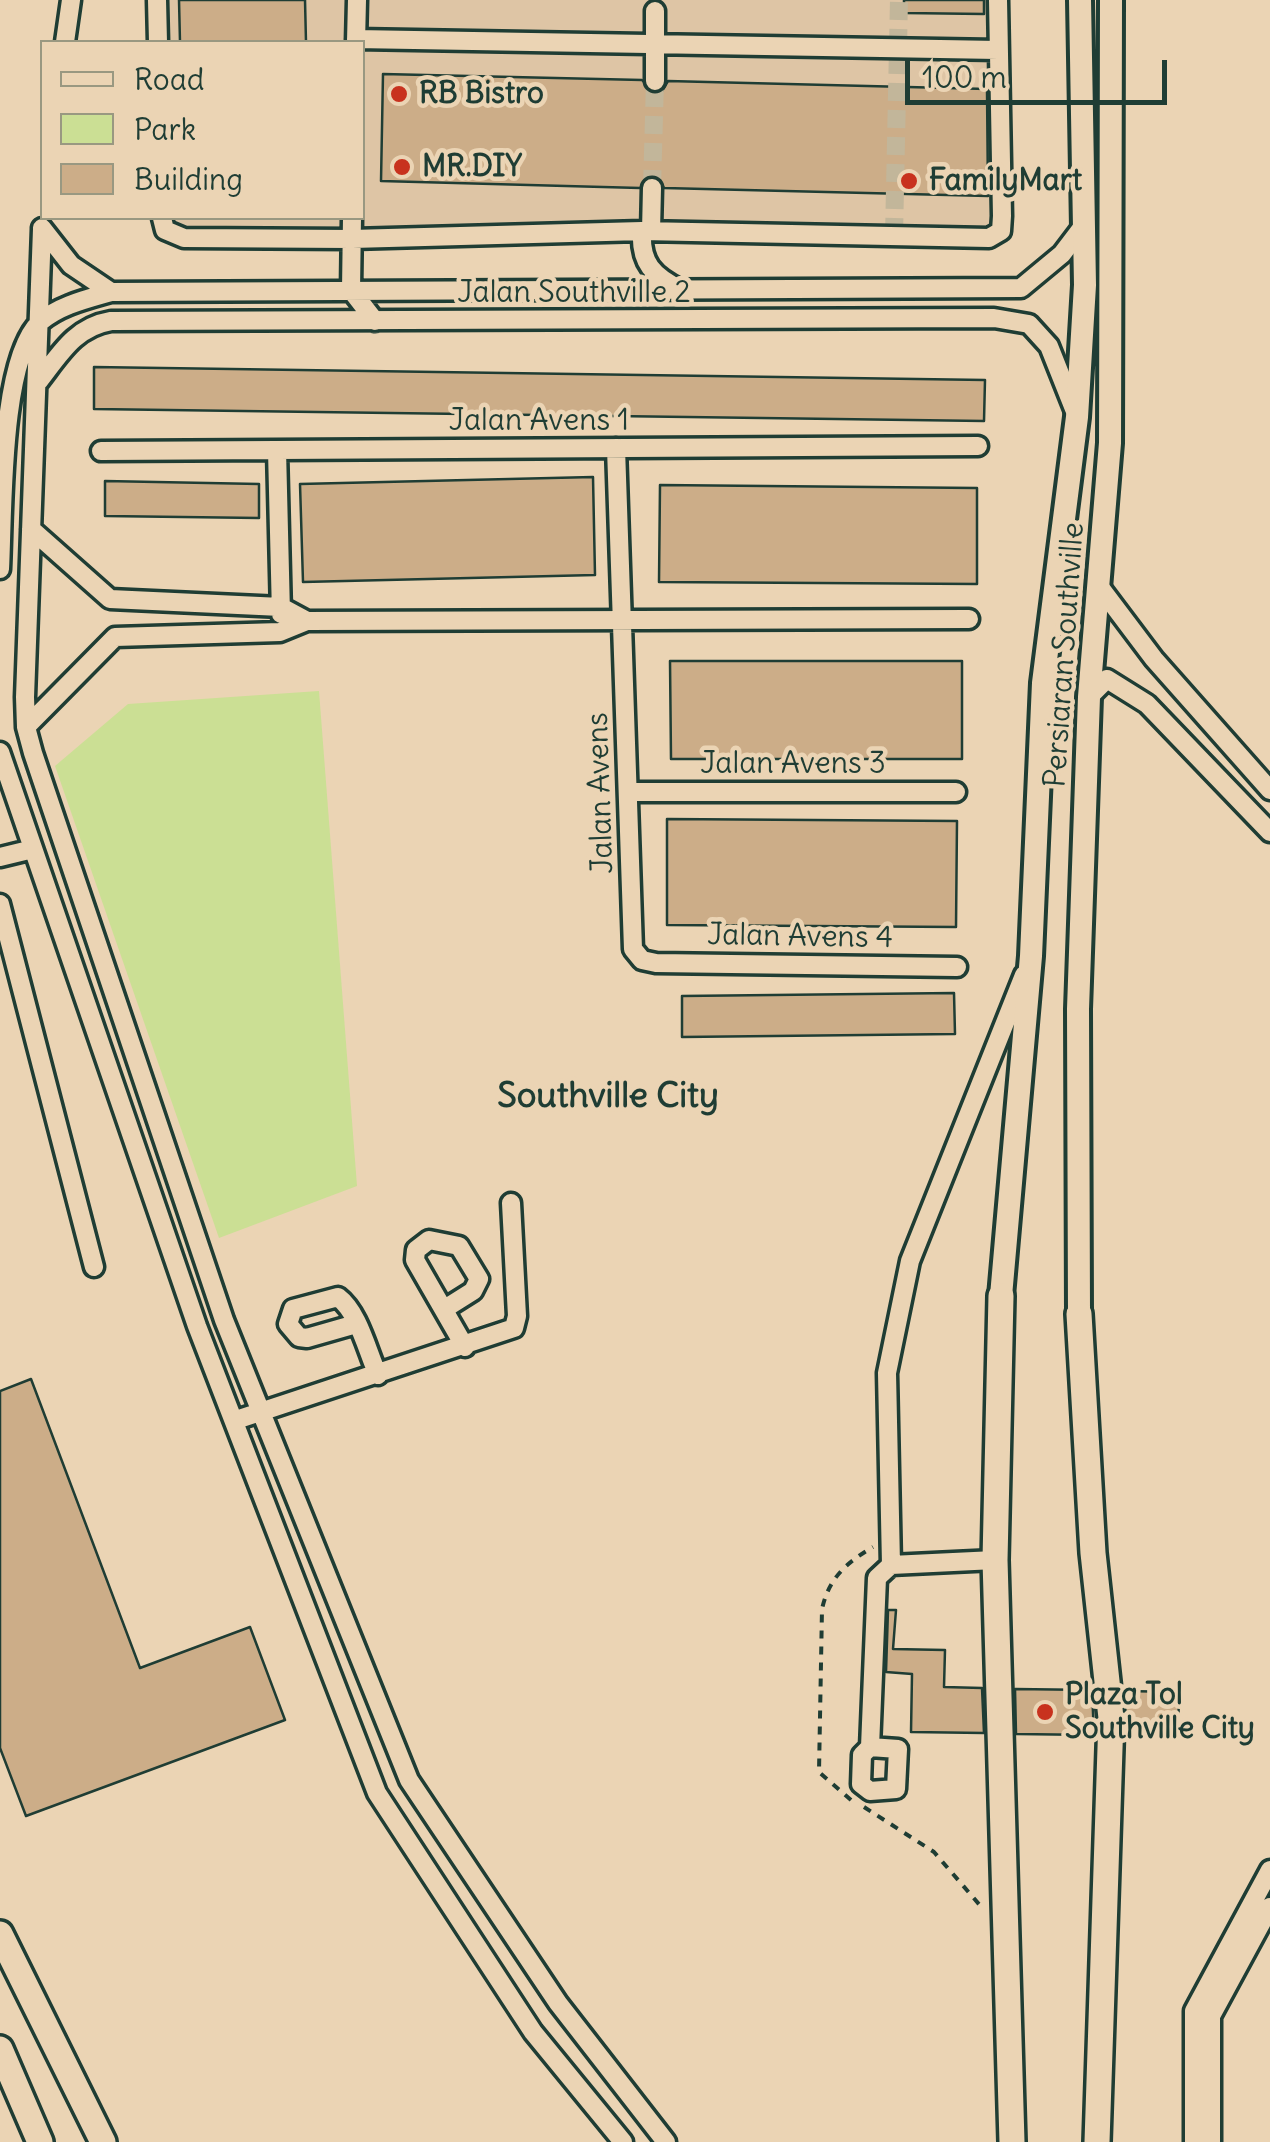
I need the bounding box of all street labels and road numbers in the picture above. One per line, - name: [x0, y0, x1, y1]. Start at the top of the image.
- street label: Jalan Southville 2: [457, 275, 691, 311]
- street label: Jalan Avens 1: [449, 403, 629, 439]
- street label: Persiaran Southville: [1038, 521, 1092, 789]
- street label: Jalan Avens: [580, 712, 622, 874]
- street label: Jalan Avens 3: [700, 746, 886, 782]
- street label: Jalan Avens 4: [707, 917, 893, 957]

